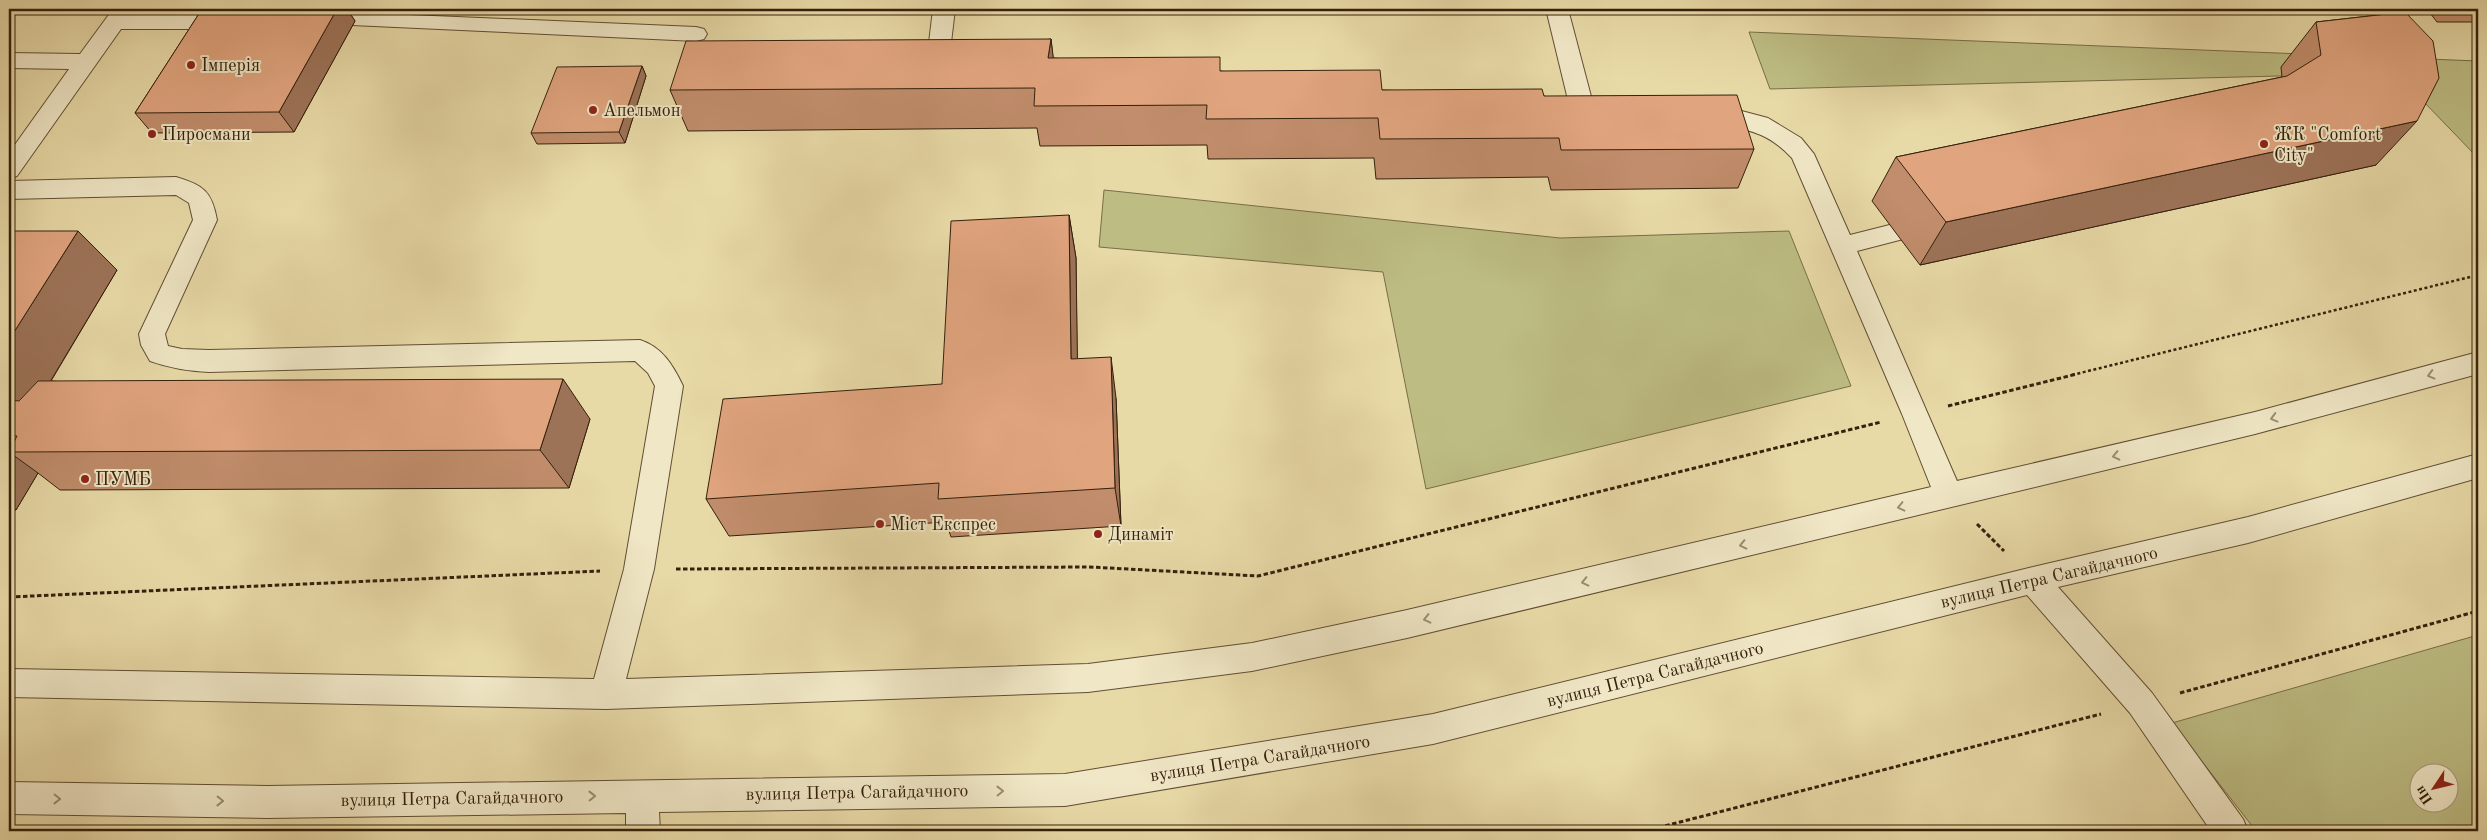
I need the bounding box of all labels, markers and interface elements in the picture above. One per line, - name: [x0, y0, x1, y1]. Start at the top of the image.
- place label: Імперія: [201, 57, 260, 75]
- marker: Імперія: [185, 59, 197, 71]
- place label: Апельмон: [603, 102, 681, 120]
- marker: Апельмон: [587, 104, 599, 116]
- place label: Пиросмани: [162, 126, 251, 144]
- place label: ЖК "Comfort City": [2274, 126, 2381, 165]
- marker: Пиросмани: [146, 128, 158, 140]
- marker: ЖК "Comfort City": [2258, 138, 2270, 150]
- one-way arrow: [2428, 370, 2436, 380]
- one-way arrow: [2271, 412, 2279, 422]
- one-way arrow: [2112, 450, 2121, 461]
- place label: ПУМБ: [95, 471, 151, 489]
- marker: ПУМБ: [79, 473, 91, 485]
- one-way arrow: [1897, 501, 1906, 512]
- place label: Міст Експрес: [890, 516, 996, 534]
- marker: Міст Експрес: [874, 518, 886, 530]
- place label: Динаміт: [1108, 526, 1173, 544]
- marker: Динаміт: [1092, 528, 1104, 540]
- one-way arrow: [1739, 539, 1748, 550]
- street label: вулиця Петра Сагайдачного: [1939, 544, 2160, 612]
- one-way arrow: [1581, 576, 1590, 587]
- one-way arrow: [1422, 613, 1431, 624]
- street label: вулиця Петра Сагайдачного: [1545, 639, 1765, 711]
- street label: вулиця Петра Сагайдачного: [1149, 733, 1372, 785]
- north arrow: [2410, 762, 2460, 812]
- street label: вулиця Петра Сагайдачного: [746, 782, 968, 804]
- text: Пн: [2413, 783, 2435, 807]
- one-way arrow: [996, 786, 1004, 796]
- street label: вулиця Петра Сагайдачного: [341, 788, 563, 810]
- one-way arrow: [589, 791, 597, 801]
- one-way arrow: [54, 794, 62, 804]
- one-way arrow: [216, 796, 224, 806]

